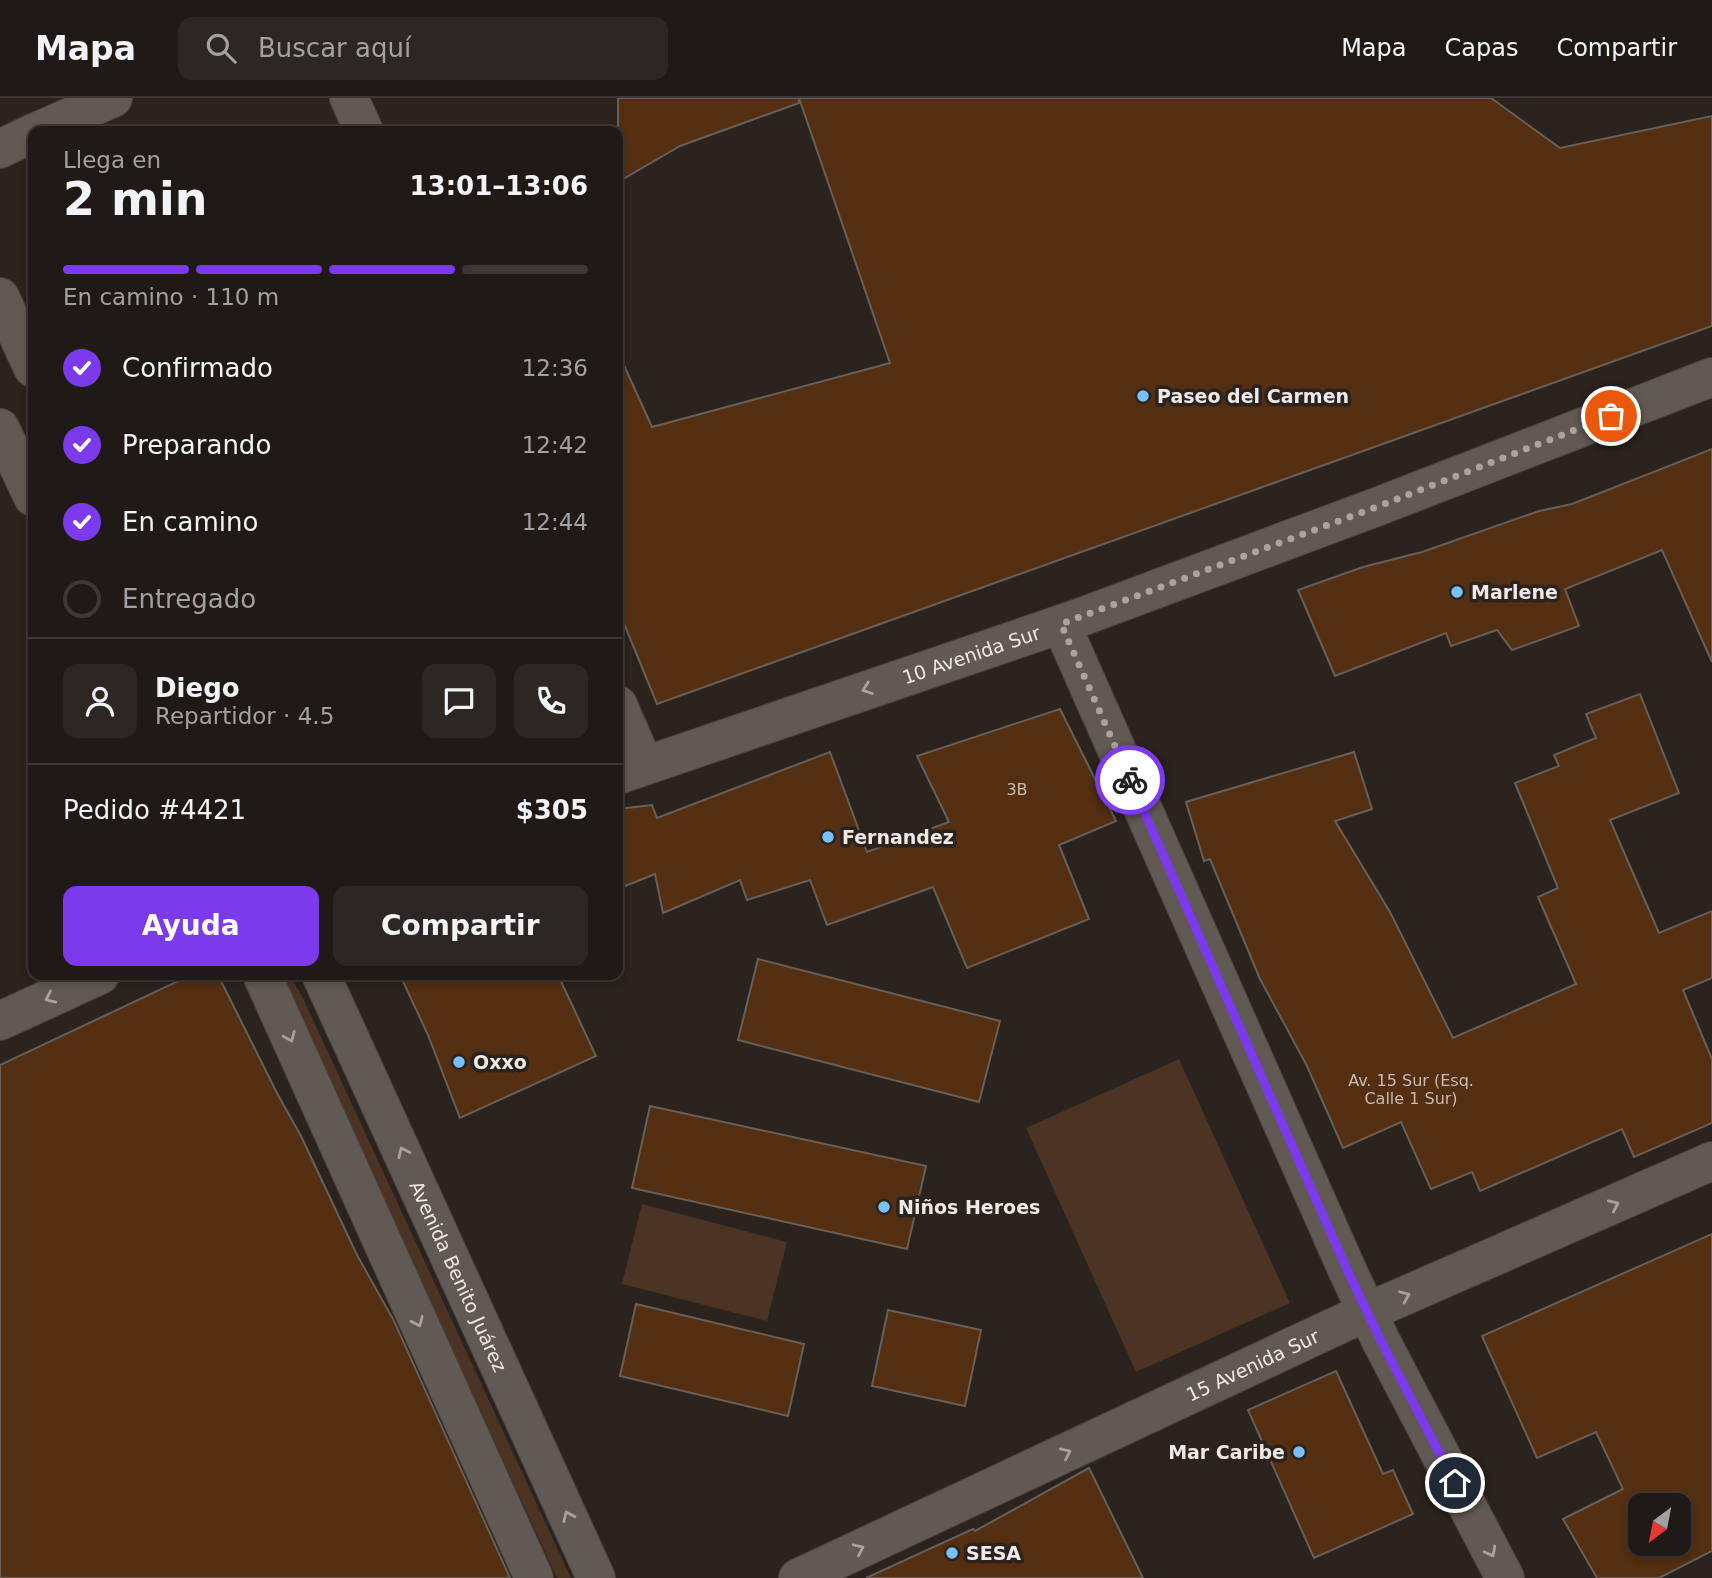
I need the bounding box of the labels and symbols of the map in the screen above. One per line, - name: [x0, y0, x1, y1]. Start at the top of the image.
- place label: Paseo del Carmen: [1157, 385, 1349, 407]
- pin: [1581, 386, 1641, 446]
- marker: Paseo del Carmen: [1135, 388, 1151, 404]
- place label: Marlene: [1471, 581, 1558, 603]
- marker: Marlene: [1449, 584, 1465, 600]
- street label: 10 Avenida Sur: [899, 621, 1043, 688]
- one-way arrow: [861, 681, 873, 695]
- courier: [1095, 745, 1165, 815]
- house number: 3B: [1006, 780, 1028, 799]
- place label: Fernandez: [842, 826, 954, 848]
- marker: Fernandez: [820, 829, 836, 845]
- one-way arrow: [45, 990, 57, 1004]
- one-way arrow: [282, 1030, 296, 1042]
- place label: Oxxo: [473, 1051, 527, 1073]
- marker: Oxxo: [451, 1054, 467, 1070]
- house number: Av. 15 Sur (Esq. Calle 1 Sur): [1348, 1071, 1474, 1108]
- one-way arrow: [397, 1147, 411, 1159]
- street label: Avenida Benito Juárez: [405, 1177, 511, 1375]
- place label: Niños Heroes: [898, 1196, 1040, 1218]
- marker: Niños Heroes: [876, 1199, 892, 1215]
- one-way arrow: [1607, 1199, 1619, 1213]
- one-way arrow: [1398, 1290, 1411, 1304]
- one-way arrow: [410, 1315, 424, 1327]
- street label: 15 Avenida Sur: [1183, 1325, 1323, 1406]
- place label: Mar Caribe: [1168, 1441, 1285, 1463]
- marker: Mar Caribe: [1291, 1444, 1307, 1460]
- one-way arrow: [1059, 1447, 1071, 1461]
- pin: [1425, 1453, 1485, 1513]
- north arrow: [1628, 1493, 1690, 1556]
- one-way arrow: [562, 1511, 576, 1523]
- place label: SESA: [966, 1542, 1021, 1564]
- one-way arrow: [852, 1543, 865, 1557]
- marker: SESA: [944, 1545, 960, 1561]
- one-way arrow: [1483, 1545, 1497, 1557]

